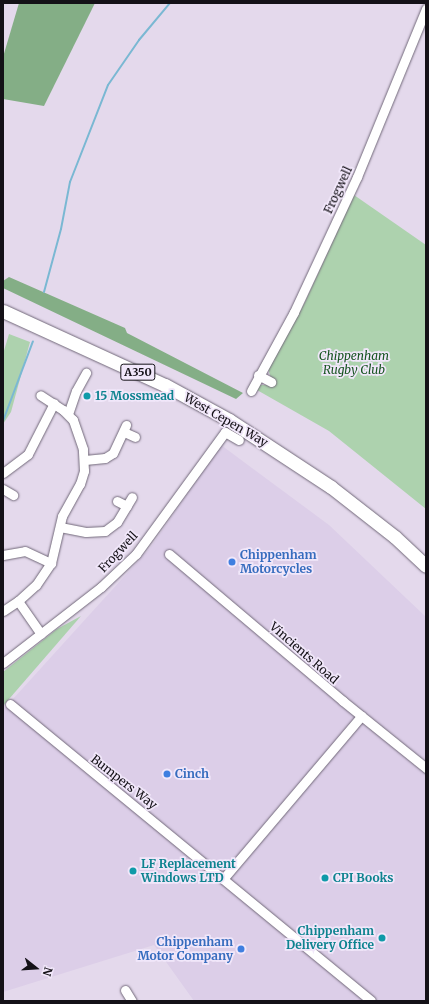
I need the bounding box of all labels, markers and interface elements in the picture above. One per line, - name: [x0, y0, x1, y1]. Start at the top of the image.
- street label: Frogwell: [321, 164, 355, 216]
- park label: Chippenham Rugby Club: [319, 349, 389, 377]
- road number: A350: [120, 363, 156, 381]
- place label: 15 Mossmead: [95, 389, 174, 403]
- street label: West Cepen Way: [181, 390, 271, 450]
- marker: 15 Mossmead: [82, 391, 92, 401]
- street label: Frogwell: [96, 529, 140, 575]
- place label: Chippenham Motorcycles: [240, 548, 316, 576]
- marker: Chippenham Motorcycles: [227, 557, 237, 567]
- street label: Vincients Road: [267, 619, 341, 687]
- street label: Bumpers Way: [88, 752, 160, 812]
- place label: Cinch: [175, 767, 209, 781]
- marker: Cinch: [162, 769, 172, 779]
- place label: LF Replacement Windows LTD: [141, 857, 236, 885]
- marker: LF Replacement Windows LTD: [128, 866, 138, 876]
- place label: CPI Books: [333, 871, 393, 885]
- marker: CPI Books: [320, 873, 330, 883]
- place label: Chippenham Delivery Office: [286, 924, 374, 952]
- marker: Chippenham Delivery Office: [377, 933, 387, 943]
- place label: Chippenham Motor Company: [137, 935, 233, 963]
- marker: Chippenham Motor Company: [236, 944, 246, 954]
- north arrow: [16, 948, 56, 988]
- text: N: [40, 965, 55, 978]

